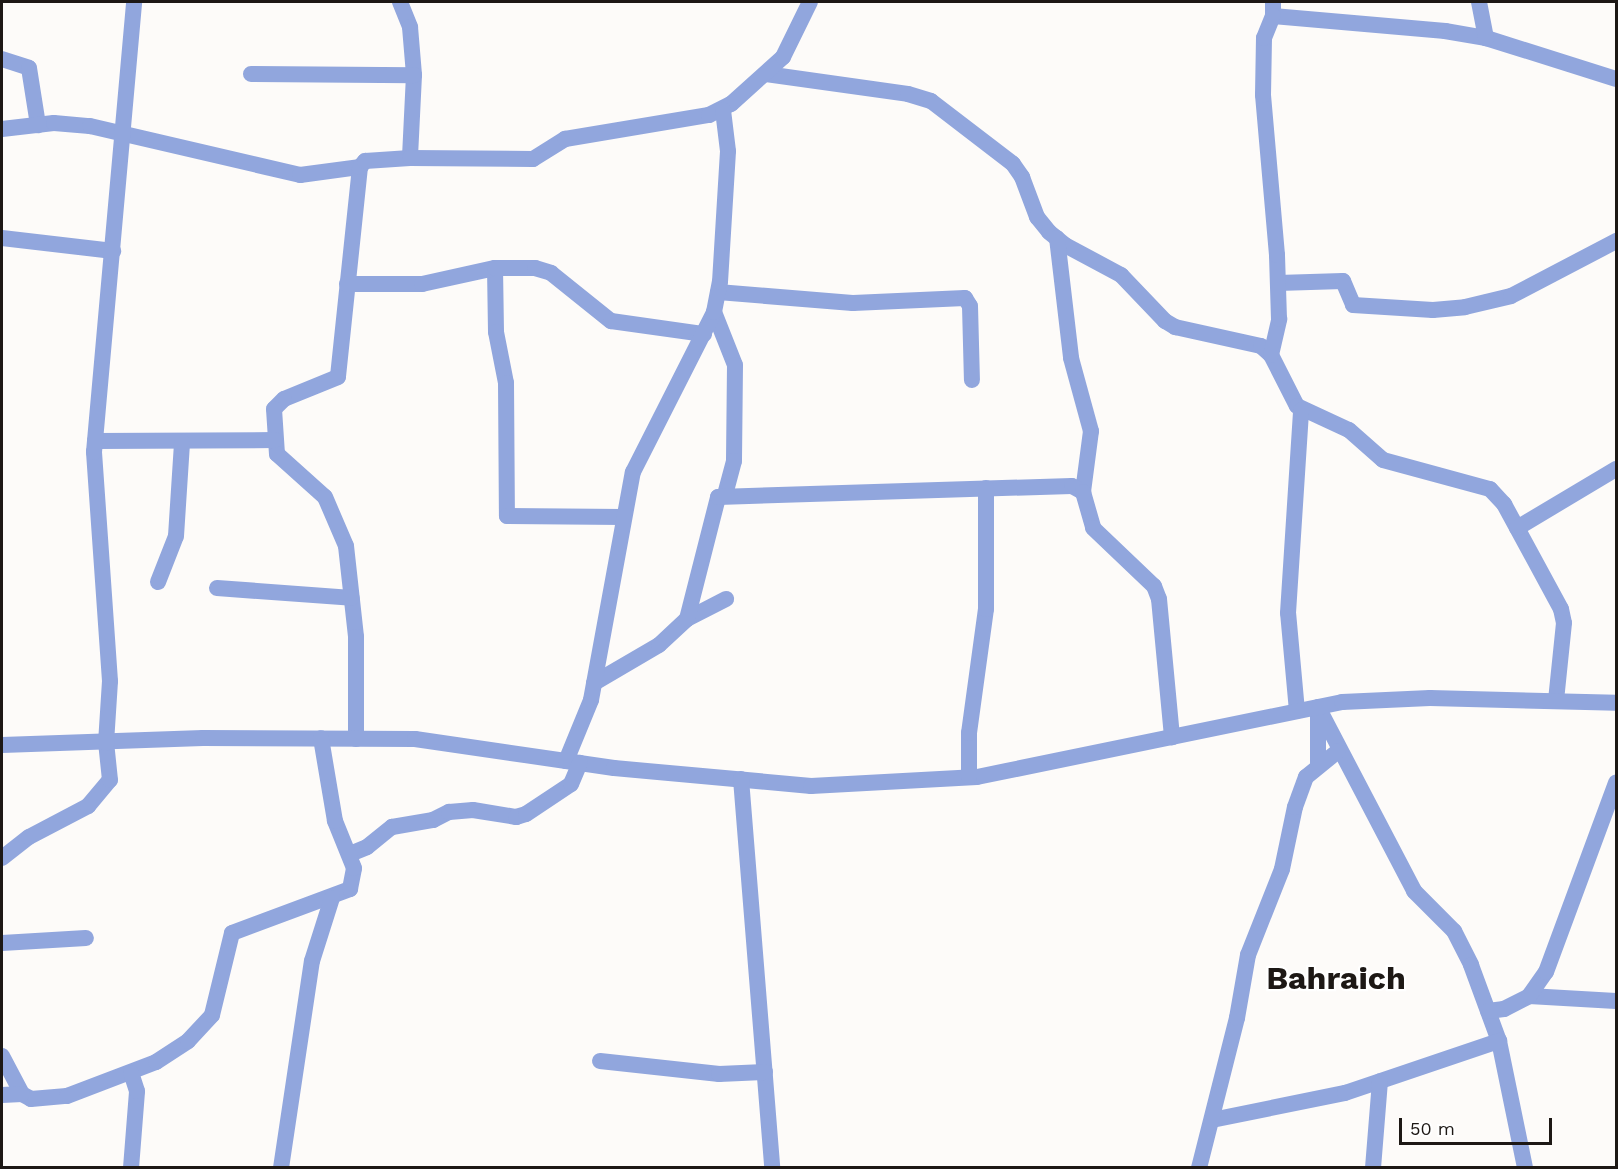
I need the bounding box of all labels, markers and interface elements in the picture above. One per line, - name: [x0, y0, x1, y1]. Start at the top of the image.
- district label: Bahraich: [1266, 959, 1406, 997]
- scale bar: [1402, 1106, 1555, 1144]
- text: 50 m: [1410, 1118, 1455, 1139]

